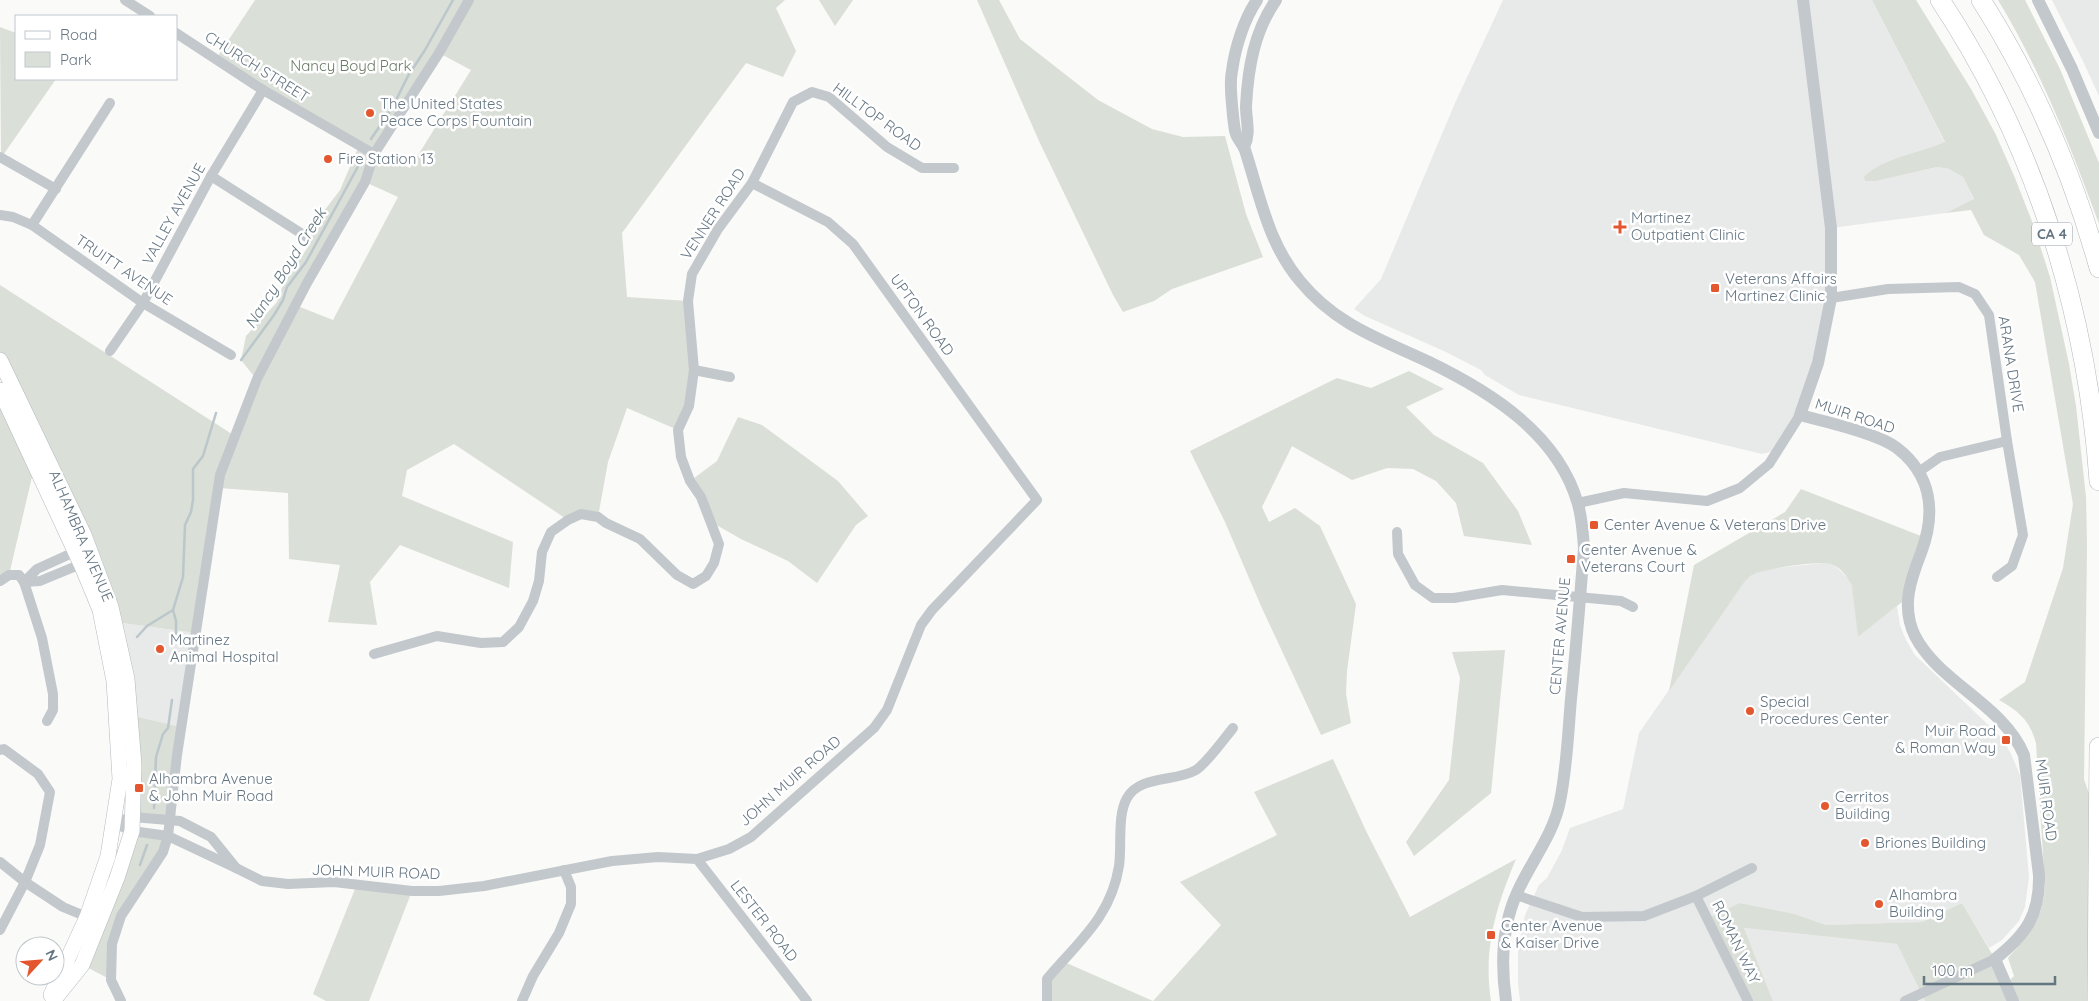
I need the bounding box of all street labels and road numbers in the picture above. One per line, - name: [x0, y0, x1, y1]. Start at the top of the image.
- street label: CHURCH STREET: [202, 27, 313, 106]
- street label: HILLTOP ROAD: [829, 78, 925, 155]
- street label: VALLEY AVENUE: [138, 160, 209, 268]
- street label: VENNER ROAD: [676, 164, 749, 263]
- road number: CA 4: [2032, 222, 2072, 245]
- street label: TRUITT AVENUE: [72, 230, 176, 309]
- street label: UPTON ROAD: [886, 270, 959, 360]
- street label: ARANA DRIVE: [1995, 314, 2028, 413]
- street label: MUIR ROAD: [1813, 394, 1898, 437]
- street label: ALHAMBRA AVENUE: [45, 467, 118, 604]
- street label: CENTER AVENUE: [1545, 576, 1574, 696]
- street label: JOHN MUIR ROAD: [735, 731, 845, 830]
- street label: MUIR ROAD: [2031, 758, 2062, 842]
- street label: JOHN MUIR ROAD: [311, 860, 441, 883]
- street label: LESTER ROAD: [727, 876, 802, 966]
- street label: ROMAN WAY: [1708, 897, 1765, 987]

